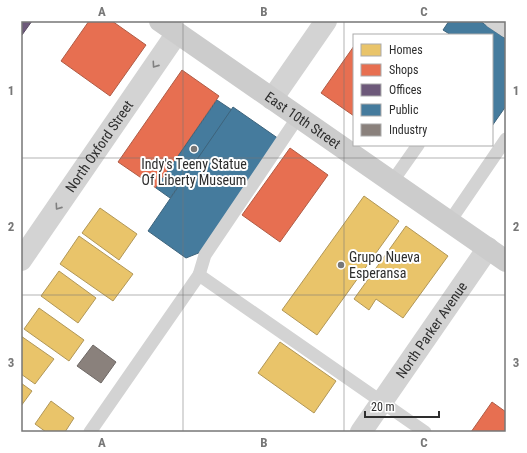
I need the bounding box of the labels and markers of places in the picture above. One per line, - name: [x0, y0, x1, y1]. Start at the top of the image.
- marker: Indy's Teeny Statue Of Liberty Museum: [189, 144, 199, 154]
- place label: Indy's Teeny Statue Of Liberty Museum: [141, 156, 247, 188]
- place label: Grupo Nueva Esperansa: [349, 249, 420, 281]
- marker: Grupo Nueva Esperansa: [336, 260, 346, 270]

